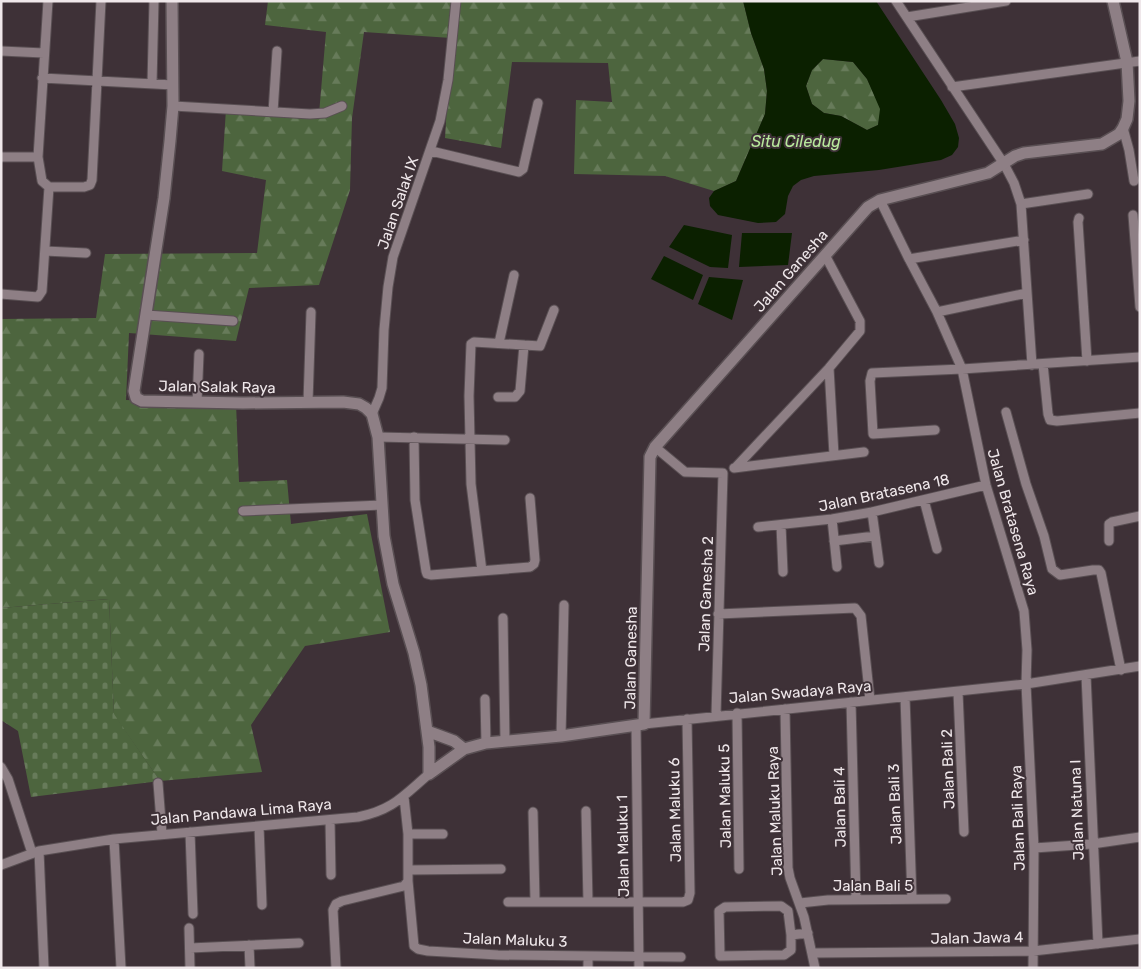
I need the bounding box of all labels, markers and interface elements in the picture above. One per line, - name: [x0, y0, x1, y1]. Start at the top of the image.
- water label: Situ Ciledug: [751, 132, 841, 151]
- street label: Jalan Salak IX: [374, 154, 422, 252]
- street label: Jalan Ganesha: [750, 226, 832, 316]
- street label: Jalan Salak Raya: [158, 377, 276, 397]
- street label: Jalan Bratasena Raya: [983, 447, 1043, 597]
- street label: Jalan Bratasena 18: [817, 470, 951, 516]
- street label: Jalan Ganesha 2: [695, 536, 717, 652]
- street label: Jalan Ganesha: [621, 606, 641, 710]
- street label: Jalan Swadaya Raya: [728, 677, 872, 707]
- street label: Jalan Bali 2: [938, 728, 958, 810]
- street label: Jalan Maluku 5: [715, 743, 735, 848]
- street label: Jalan Maluku Raya: [764, 746, 786, 876]
- street label: Jalan Maluku 6: [665, 757, 685, 863]
- street label: Jalan Natuna I: [1066, 759, 1088, 861]
- street label: Jalan Bali 3: [885, 763, 905, 845]
- street label: Jalan Bali Raya: [1007, 765, 1029, 871]
- street label: Jalan Bali 4: [830, 766, 850, 848]
- street label: Jalan Pandawa Lima Raya: [150, 795, 332, 829]
- street label: Jalan Maluku 1: [613, 795, 633, 897]
- street label: Jalan Bali 5: [833, 877, 913, 895]
- street label: Jalan Jawa 4: [930, 928, 1024, 948]
- street label: Jalan Maluku 3: [462, 929, 568, 951]

